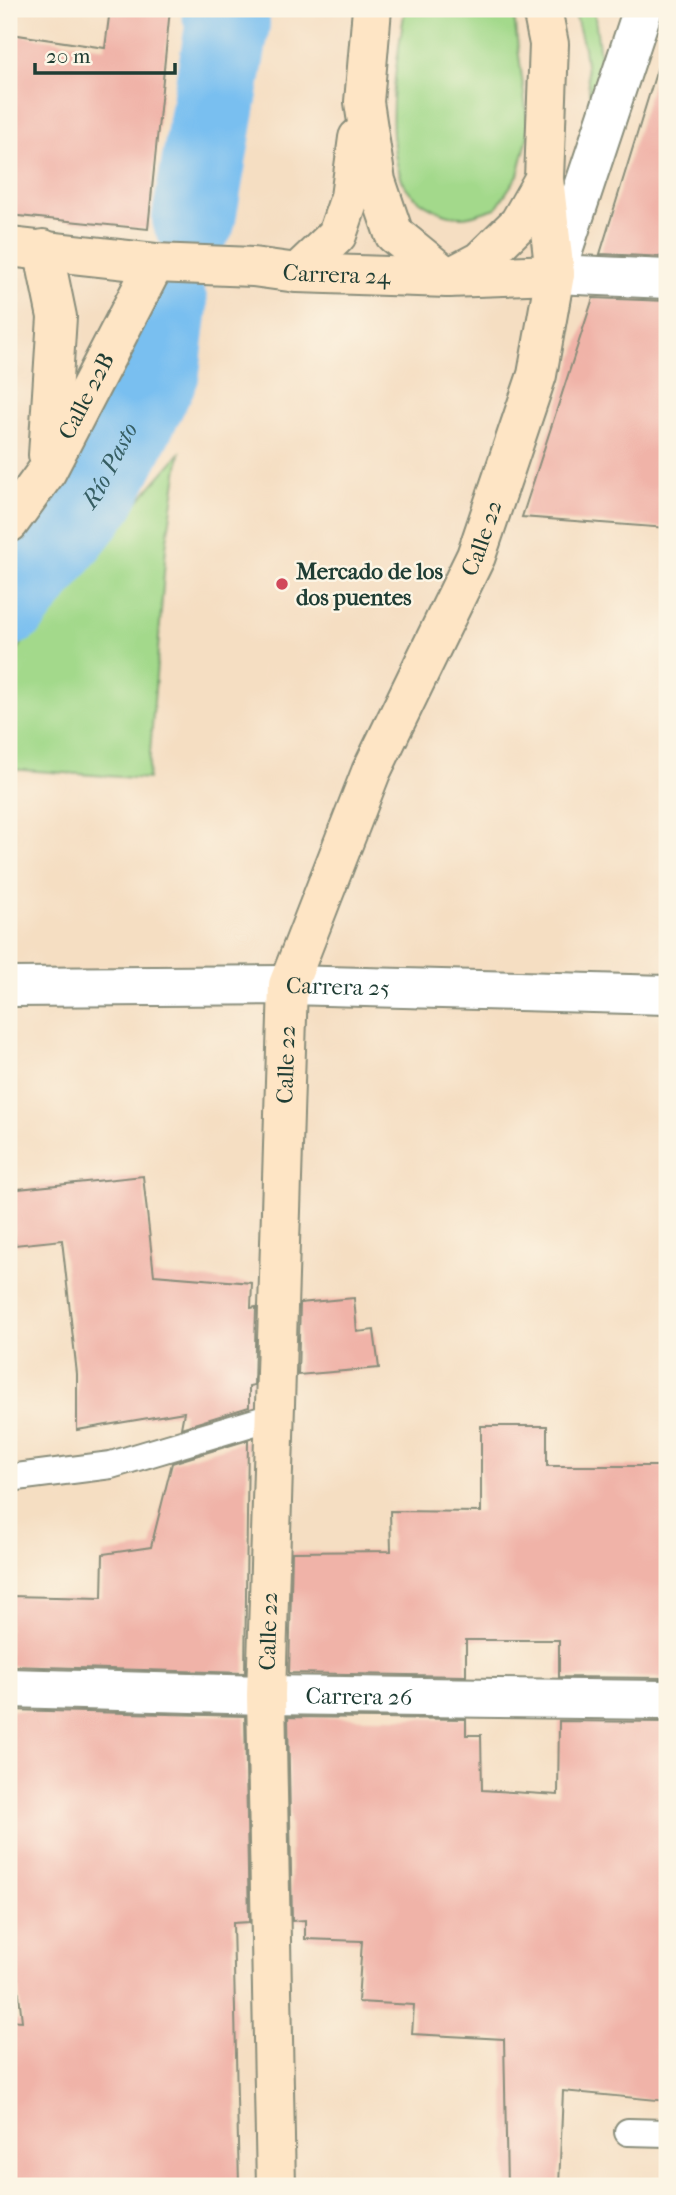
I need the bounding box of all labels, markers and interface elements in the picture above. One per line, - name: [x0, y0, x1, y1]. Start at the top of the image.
- scale bar: [35, 32, 175, 76]
- text: 20 m: [46, 44, 91, 68]
- street label: Carrera 24: [281, 258, 392, 290]
- street label: Calle 22B: [53, 348, 120, 444]
- water label: Río Pasto: [75, 418, 143, 515]
- street label: Calle 22: [455, 497, 508, 581]
- place label: Mercado de los dos puentes: [296, 558, 443, 611]
- marker: Mercado de los dos puentes: [274, 576, 290, 592]
- street label: Carrera 25: [286, 972, 390, 1002]
- street label: Calle 22: [271, 1025, 301, 1104]
- street label: Calle 22: [254, 1591, 283, 1671]
- street label: Carrera 26: [305, 1682, 413, 1711]

